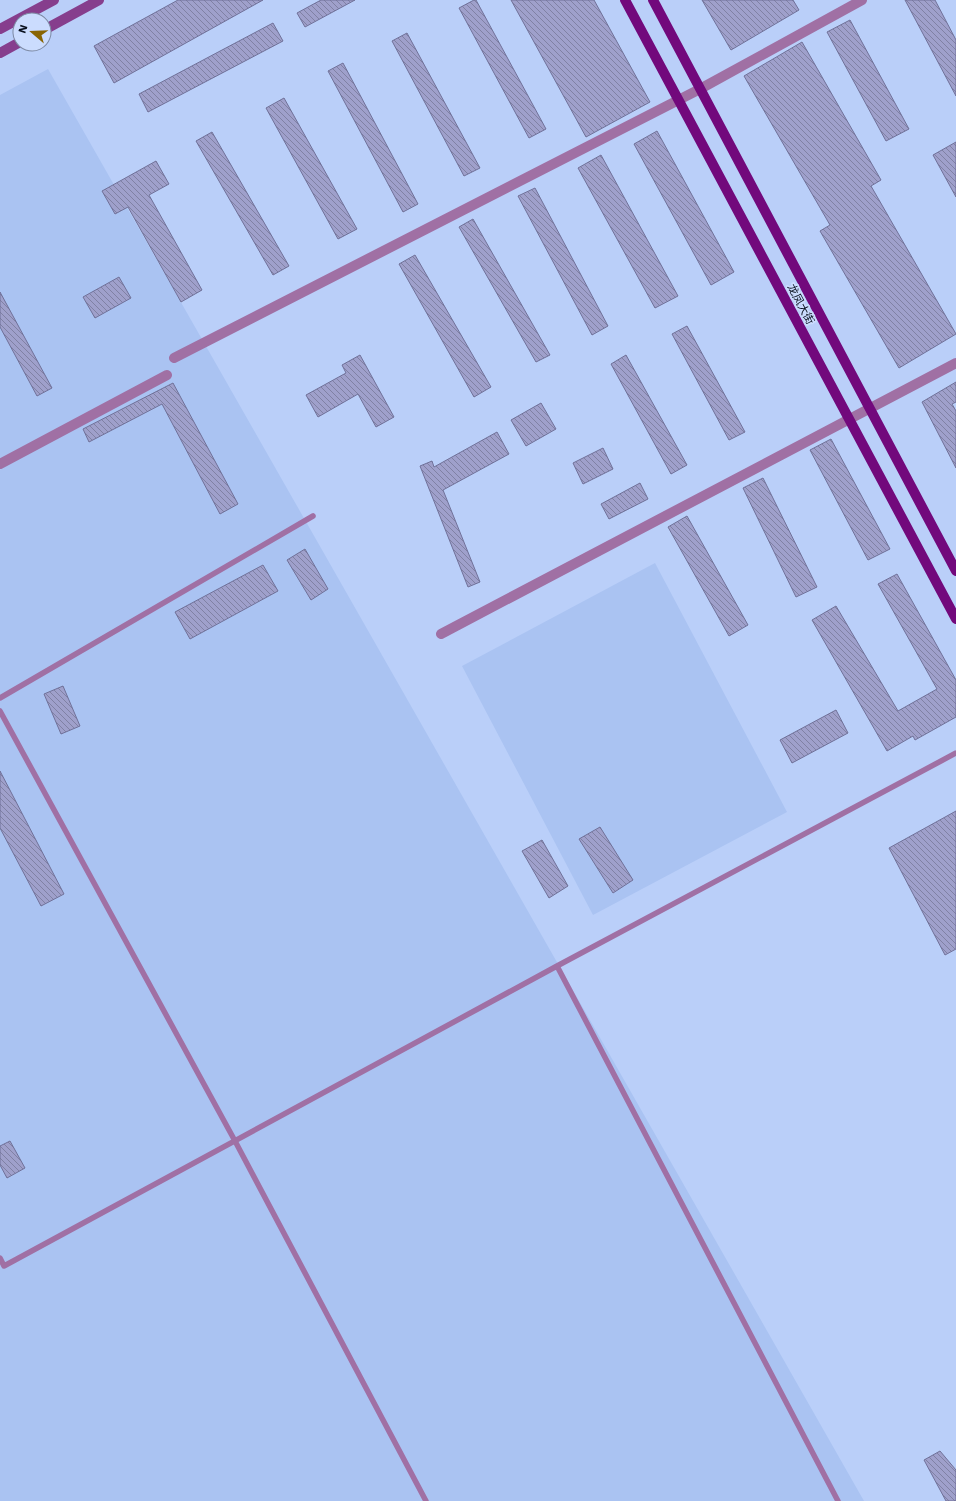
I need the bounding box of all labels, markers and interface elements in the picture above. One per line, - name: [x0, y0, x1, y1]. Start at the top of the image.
- north arrow: [12, 12, 52, 52]
- text: N: [16, 23, 30, 35]
- street label: 龙凤大街: [784, 282, 817, 327]

